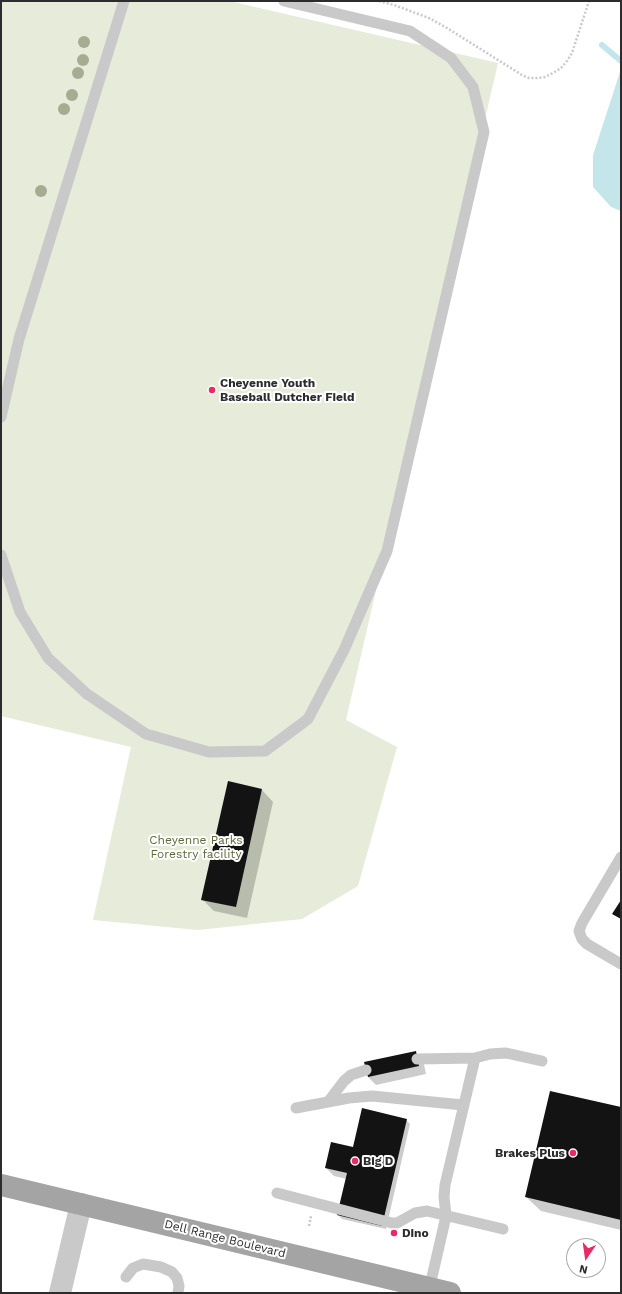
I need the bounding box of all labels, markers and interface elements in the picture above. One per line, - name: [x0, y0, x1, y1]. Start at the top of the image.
- place label: Cheyenne Youth Baseball Dutcher Field: [220, 376, 354, 404]
- marker: Cheyenne Youth Baseball Dutcher Field: [207, 385, 217, 395]
- park label: Cheyenne Parks Forestry facility: [149, 833, 243, 861]
- place label: Brakes Plus: [495, 1146, 565, 1160]
- marker: Brakes Plus: [568, 1148, 578, 1158]
- place label: Big D: [363, 1154, 393, 1168]
- marker: Big D: [350, 1156, 360, 1166]
- street label: Dell Range Boulevard: [163, 1217, 287, 1261]
- place label: Dino: [402, 1226, 429, 1240]
- marker: Dino: [389, 1228, 399, 1238]
- north arrow: [566, 1238, 606, 1278]
- text: N: [578, 1262, 589, 1276]

